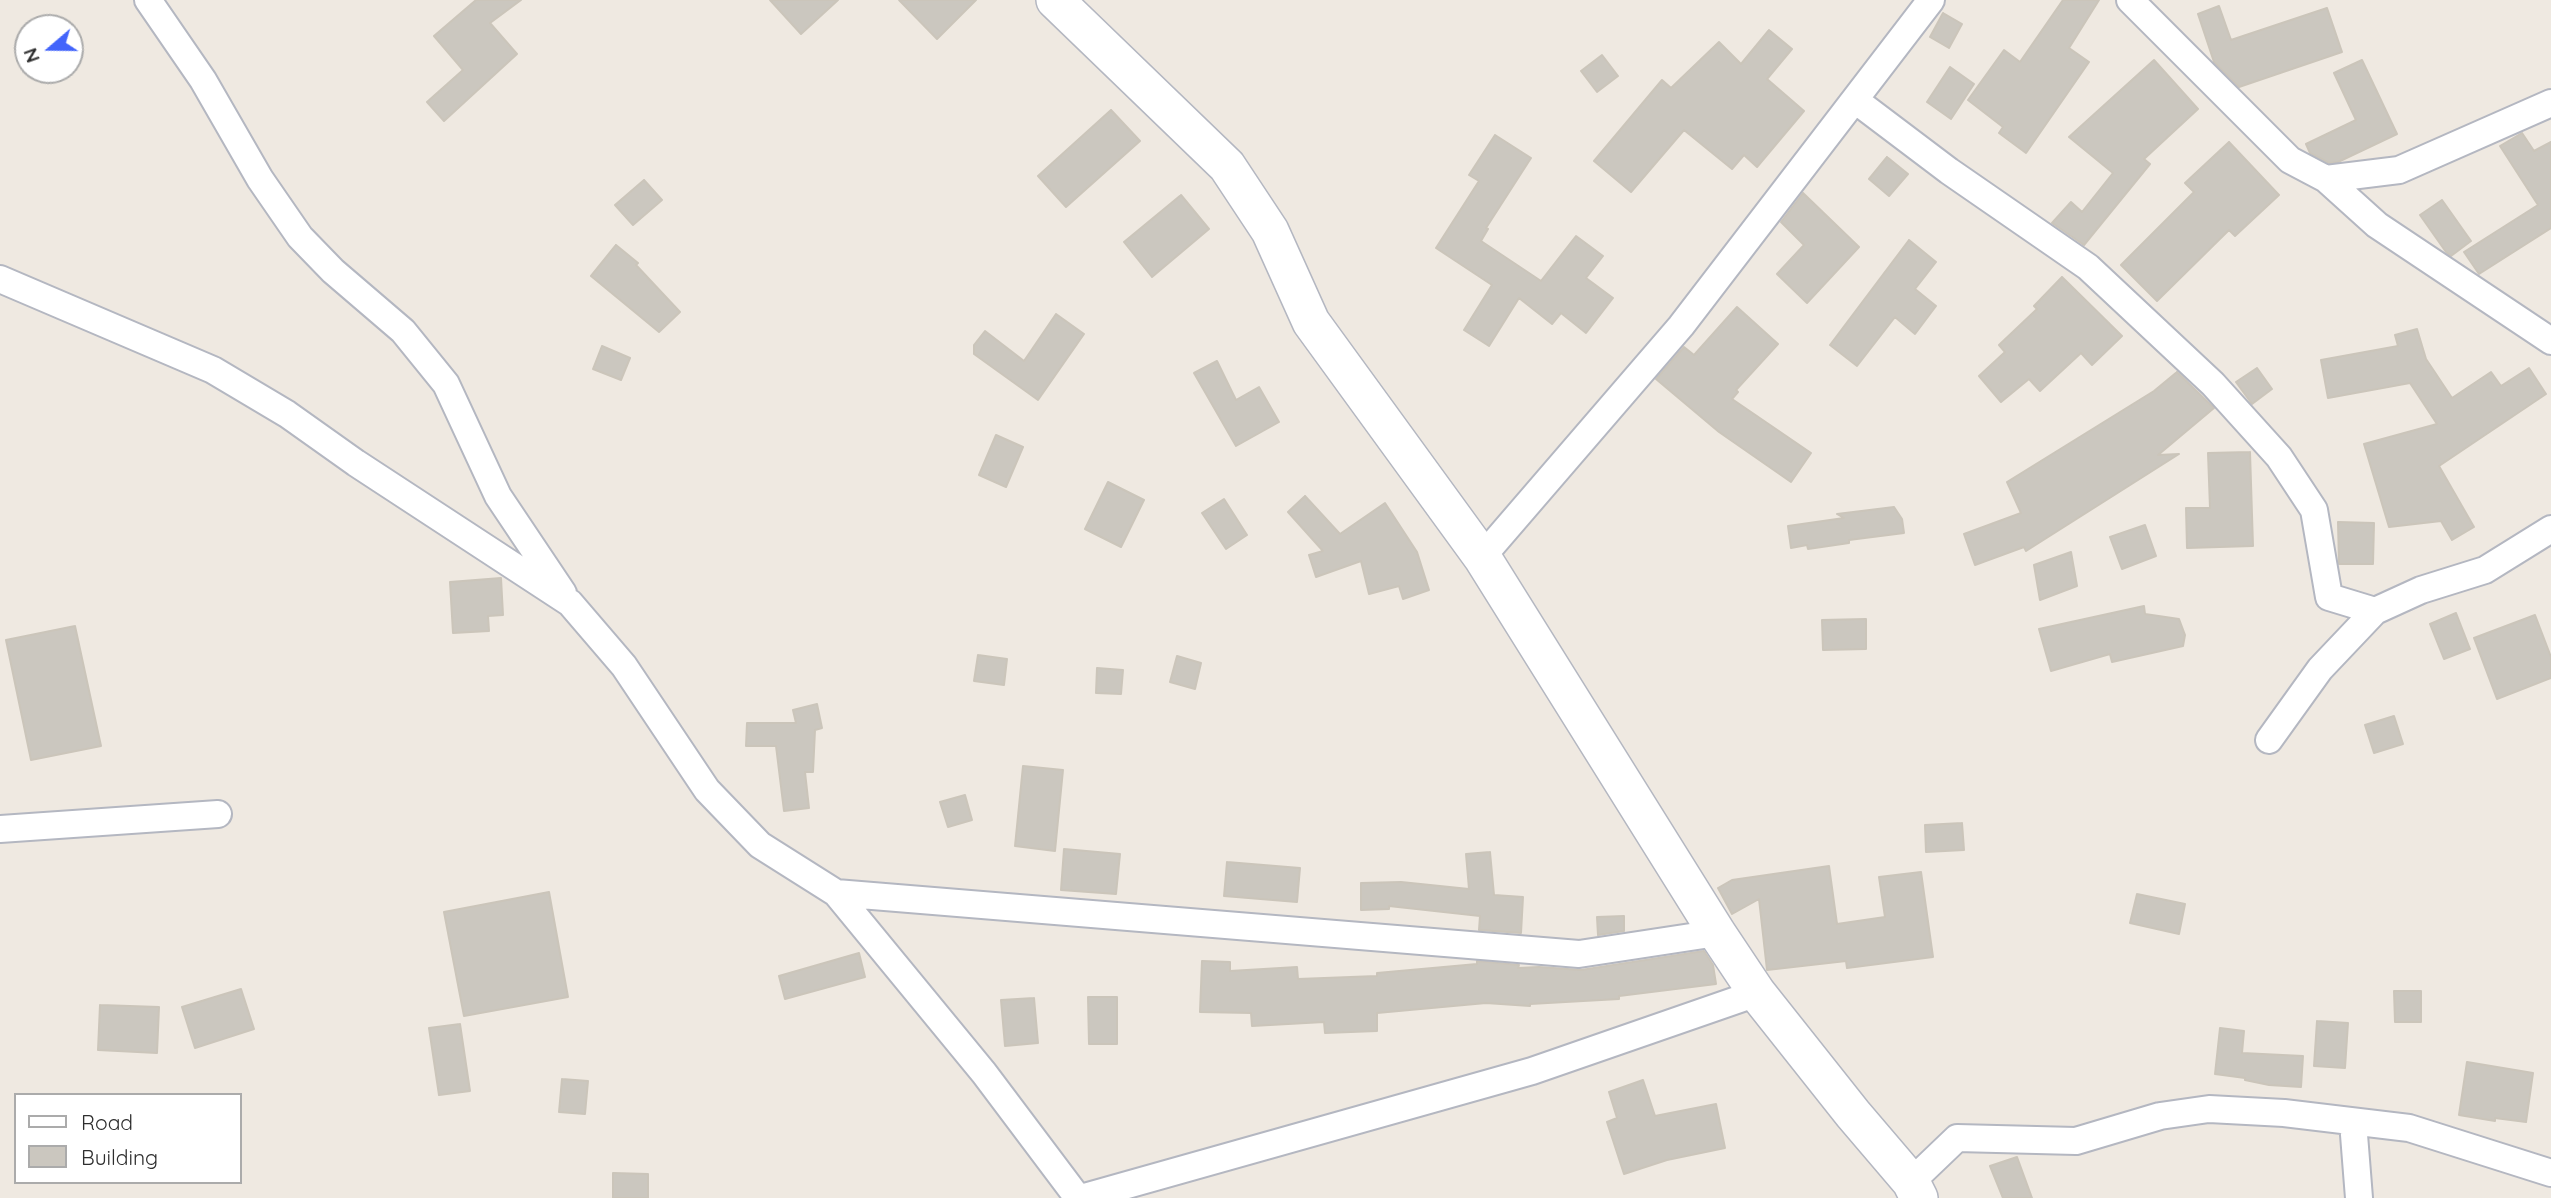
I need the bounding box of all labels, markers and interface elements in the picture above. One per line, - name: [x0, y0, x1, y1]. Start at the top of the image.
- north arrow: [14, 14, 84, 84]
- text: N: [17, 45, 45, 66]
- legend: [14, 1093, 242, 1184]
- text: Road: [81, 1109, 133, 1135]
- text: Building: [81, 1144, 158, 1170]

